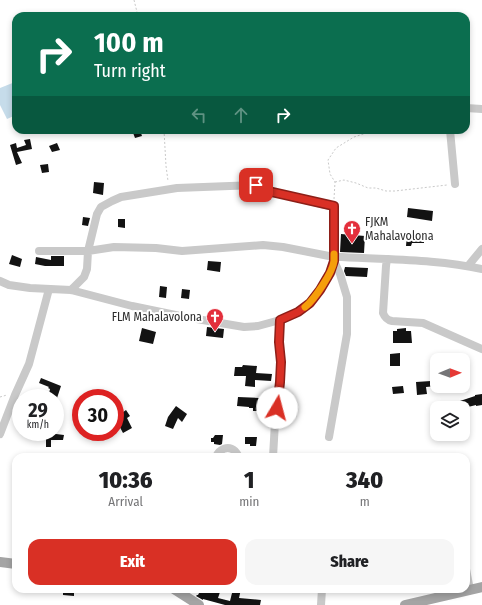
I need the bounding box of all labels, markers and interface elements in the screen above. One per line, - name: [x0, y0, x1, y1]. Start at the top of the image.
- text: 100 m: [94, 26, 164, 59]
- icon: right: [28, 28, 80, 80]
- text: Turn right: [94, 60, 166, 82]
- icon: left: [188, 104, 210, 126]
- icon: ahead: [230, 104, 252, 126]
- icon: right: [272, 104, 294, 126]
- pin: [239, 168, 273, 202]
- icon: arrive: [245, 174, 267, 196]
- place label: FJKM Mahalavolona: [365, 215, 434, 243]
- church icon: FJKM Mahalavolona: [342, 219, 362, 244]
- church icon: FLM Mahalavolona: [205, 307, 225, 332]
- place label: FLM Mahalavolona: [112, 310, 202, 324]
- north arrow: [430, 353, 470, 393]
- map controls: [430, 353, 470, 441]
- position arrow: [256, 387, 298, 429]
- speed limit sign: 30: [72, 389, 124, 441]
- text: 29: [28, 398, 48, 422]
- button: layers: [430, 401, 470, 441]
- text: km/h: [27, 419, 49, 431]
- text: 10:36: [99, 466, 153, 494]
- text: 1: [244, 466, 254, 494]
- text: 340: [346, 466, 383, 494]
- text: Arrival: [108, 494, 143, 509]
- text: min: [239, 494, 259, 509]
- text: m: [360, 494, 370, 509]
- button: Exit: [28, 539, 237, 585]
- button: Share: [245, 539, 454, 585]

